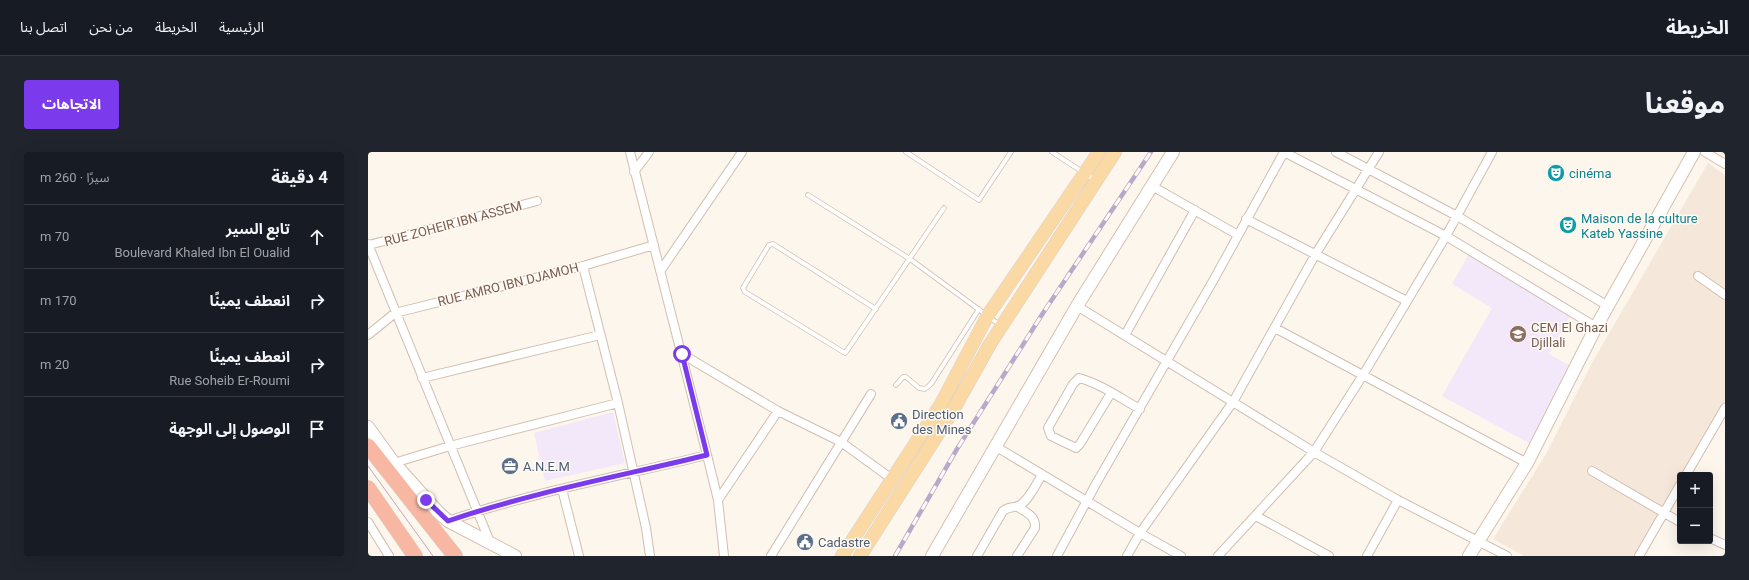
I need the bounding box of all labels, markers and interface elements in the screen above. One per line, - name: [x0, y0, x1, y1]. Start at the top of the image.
- text: الخريطة: [1666, 16, 1729, 39]
- text: اتصل بنا: [20, 19, 67, 35]
- text: من نحن: [89, 19, 133, 35]
- text: الخريطة: [155, 19, 197, 35]
- text: الرئيسية: [219, 19, 264, 35]
- button: الاتجاهات: [24, 80, 119, 129]
- text: موقعنا: [1645, 87, 1725, 120]
- theatre icon: cinéma: [1546, 163, 1566, 183]
- place label: cinéma: [1569, 166, 1612, 181]
- text: 4 دقيقة: [271, 167, 328, 187]
- text: سيرًا · 260 m: [40, 170, 109, 185]
- street label: RUE ZOHEIR IBN ASSEM: [383, 198, 524, 249]
- place label: Maison de la culture Kateb Yassine: [1581, 211, 1698, 241]
- theatre icon: Maison de la culture Kateb Yassine: [1558, 215, 1578, 235]
- text: تابع السير: [226, 220, 290, 238]
- icon: ahead: [306, 226, 328, 248]
- text: 70 m: [40, 229, 69, 244]
- text: Boulevard Khaled Ibn El Oualid: [114, 245, 290, 260]
- street label: RUE AMRO IBN DJAMOH: [436, 260, 580, 309]
- icon: right: [306, 290, 328, 312]
- text: انعطف يمينًا: [210, 292, 290, 310]
- text: 170 m: [40, 293, 77, 308]
- place label: CEM El Ghazi Djillali: [1531, 320, 1608, 350]
- school or university icon: CEM El Ghazi Djillali: [1508, 324, 1528, 344]
- route start: [673, 345, 691, 363]
- text: انعطف يمينًا: [210, 348, 290, 366]
- icon: right: [306, 354, 328, 376]
- text: 20 m: [40, 357, 69, 372]
- text: Rue Soheib Er-Roumi: [169, 373, 290, 388]
- place label: Direction des Mines: [912, 407, 972, 437]
- public building icon: Direction des Mines: [889, 411, 909, 431]
- icon: arrive: [306, 418, 328, 440]
- text: الوصول إلى الوجهة: [169, 420, 290, 438]
- office icon: A.N.E.M: [500, 456, 520, 476]
- place label: A.N.E.M: [523, 459, 570, 474]
- map controls: [1677, 472, 1713, 544]
- button: +: [1677, 472, 1713, 508]
- route end: [417, 491, 435, 509]
- button: −: [1677, 508, 1713, 544]
- public building icon: Cadastre: [795, 532, 815, 552]
- place label: Cadastre: [818, 535, 870, 550]

